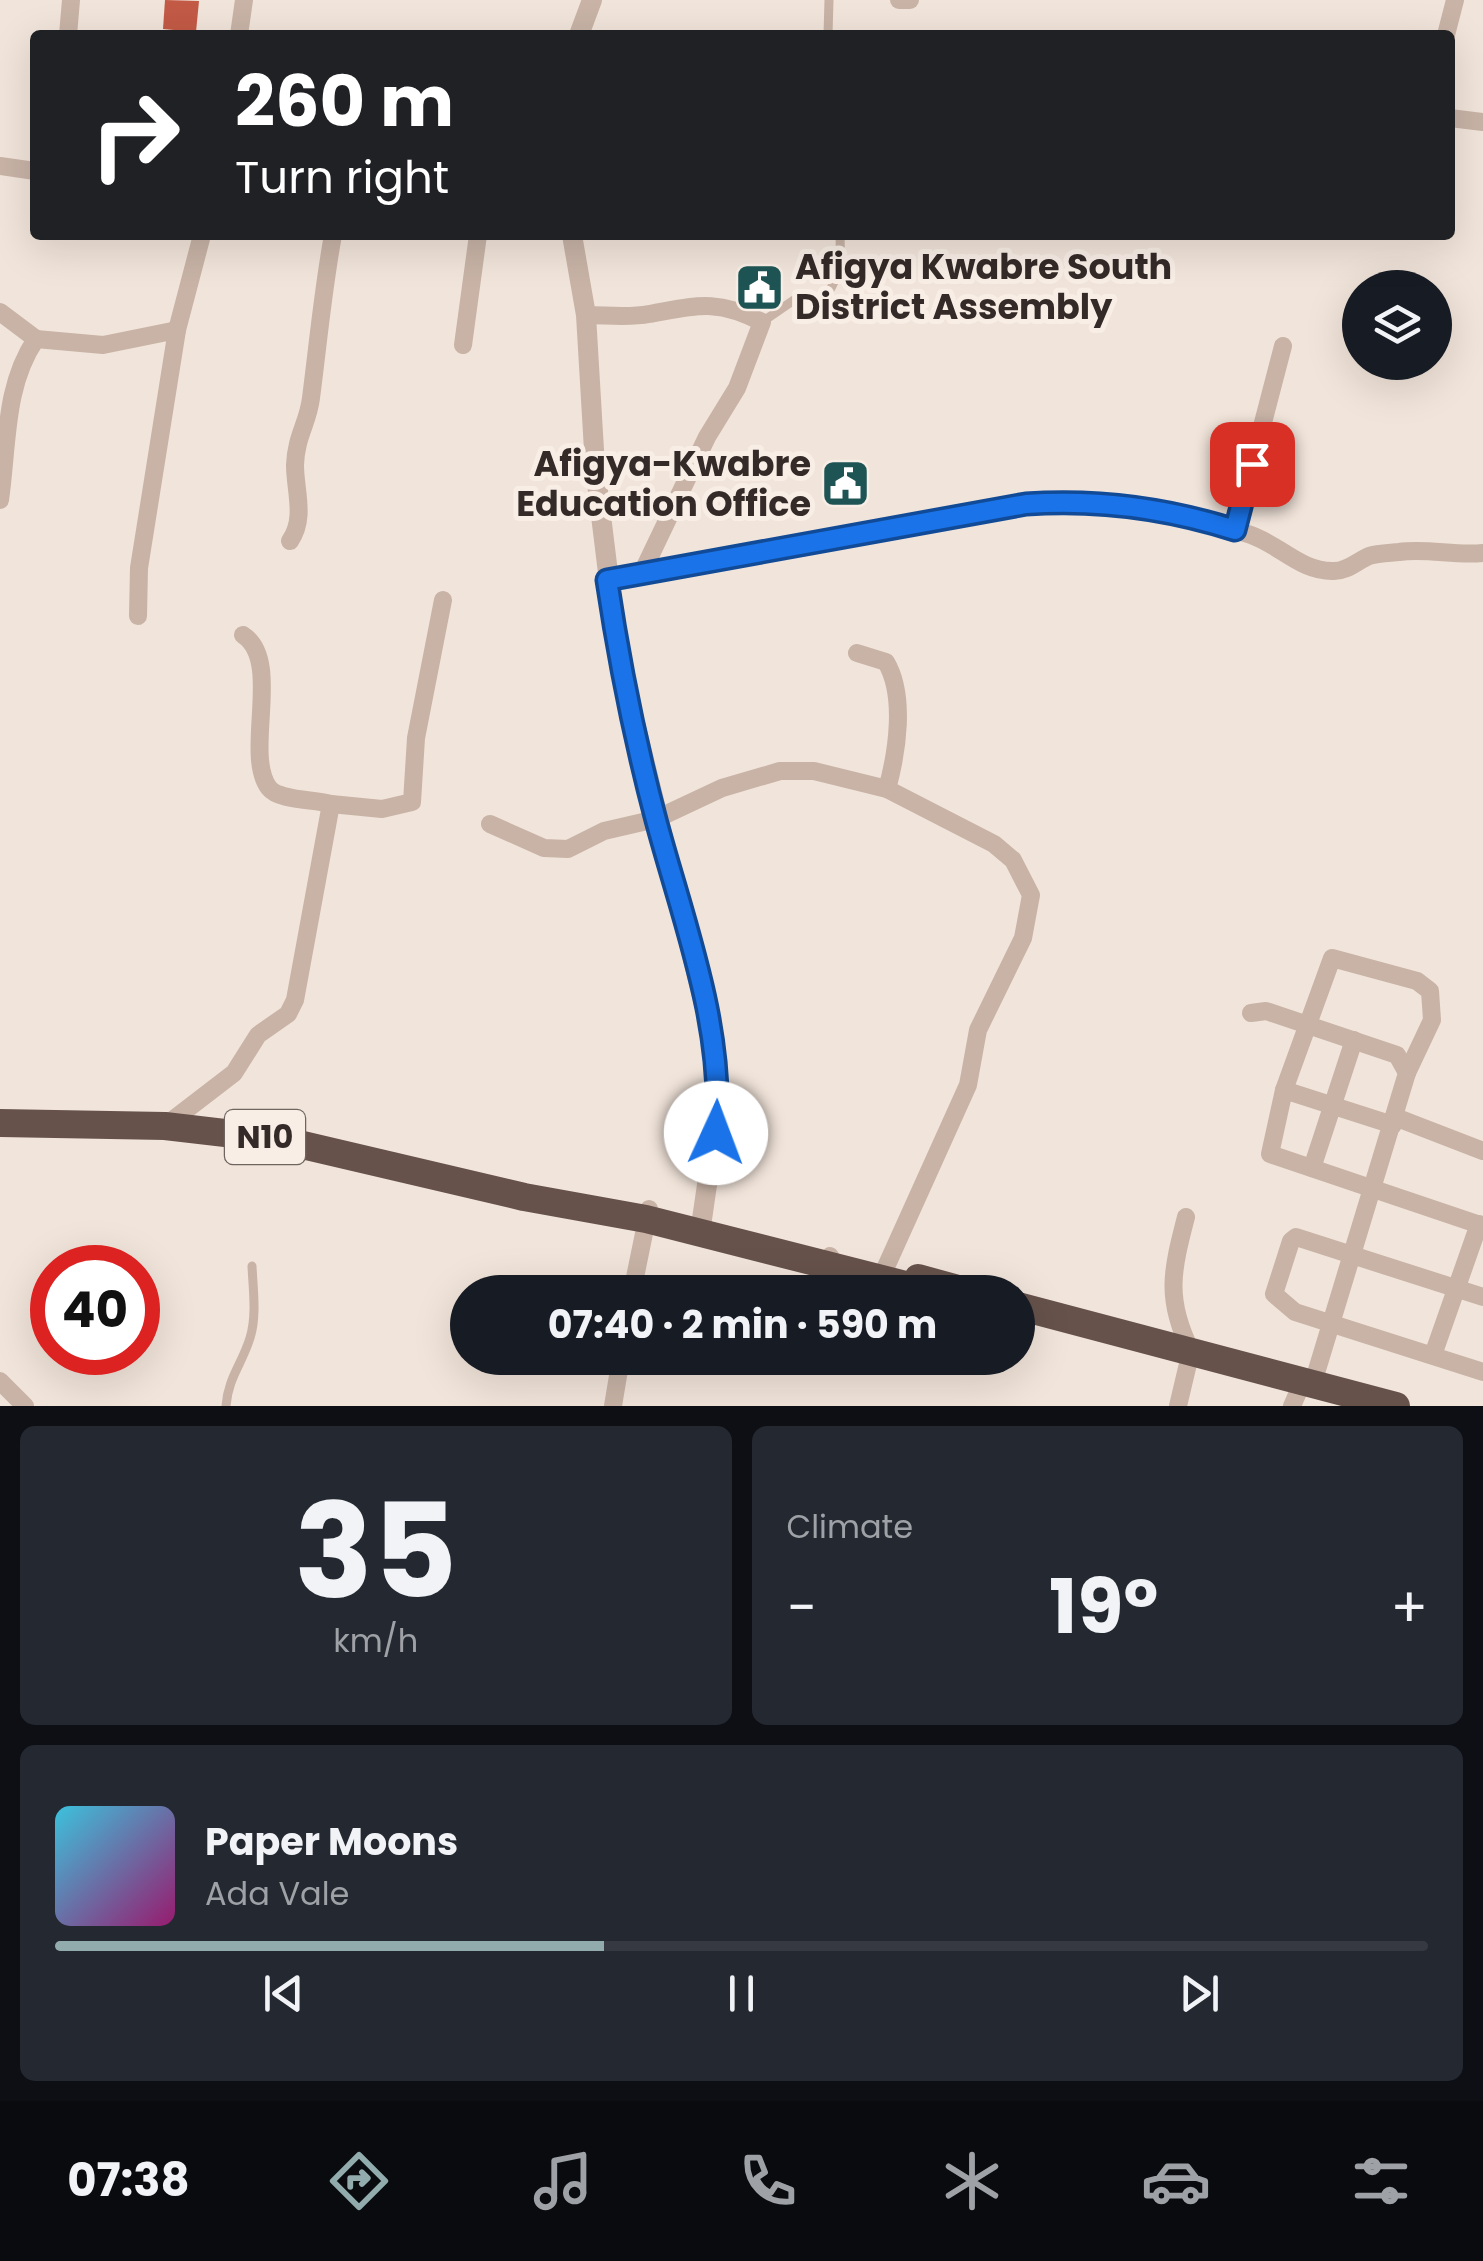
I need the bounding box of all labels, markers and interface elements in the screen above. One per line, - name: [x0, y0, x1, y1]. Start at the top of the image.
- text: 260 m: [235, 52, 454, 151]
- icon: right: [70, 70, 200, 200]
- text: Turn right: [235, 146, 449, 209]
- place label: Afigya Kwabre South District Assembly: [795, 242, 1172, 331]
- public building icon: Afigya Kwabre South District Assembly: [734, 261, 786, 313]
- map controls: [1342, 270, 1452, 380]
- button: layers: [1342, 270, 1452, 380]
- pin: [1210, 422, 1295, 507]
- icon: arrive: [1225, 437, 1280, 492]
- place label: Afigya-Kwabre Education Office: [516, 439, 811, 528]
- public building icon: Afigya-Kwabre Education Office: [820, 458, 872, 510]
- position arrow: [664, 1081, 768, 1185]
- road number: N10: [225, 1110, 305, 1164]
- speed limit sign: 40: [30, 1245, 160, 1375]
- text: 07:40 · 2 min · 590 m: [548, 1298, 937, 1351]
- text: 35: [294, 1460, 457, 1643]
- text: Climate: [787, 1504, 913, 1549]
- text: 19°: [1049, 1554, 1158, 1659]
- text: −: [787, 1569, 817, 1646]
- text: +: [1390, 1569, 1428, 1646]
- text: km/h: [333, 1618, 418, 1663]
- text: Paper Moons: [205, 1815, 458, 1868]
- text: Ada Vale: [205, 1871, 349, 1916]
- icon: previous: [256, 1966, 311, 2021]
- icon: pause: [714, 1966, 769, 2021]
- icon: next: [1172, 1966, 1227, 2021]
- icon: directions: [324, 2146, 394, 2216]
- icon: music: [528, 2146, 598, 2216]
- icon: phone: [733, 2146, 803, 2216]
- icon: climate: [937, 2146, 1007, 2216]
- icon: car: [1141, 2146, 1211, 2216]
- icon: filters: [1346, 2146, 1416, 2216]
- text: 07:38: [67, 2149, 190, 2212]

